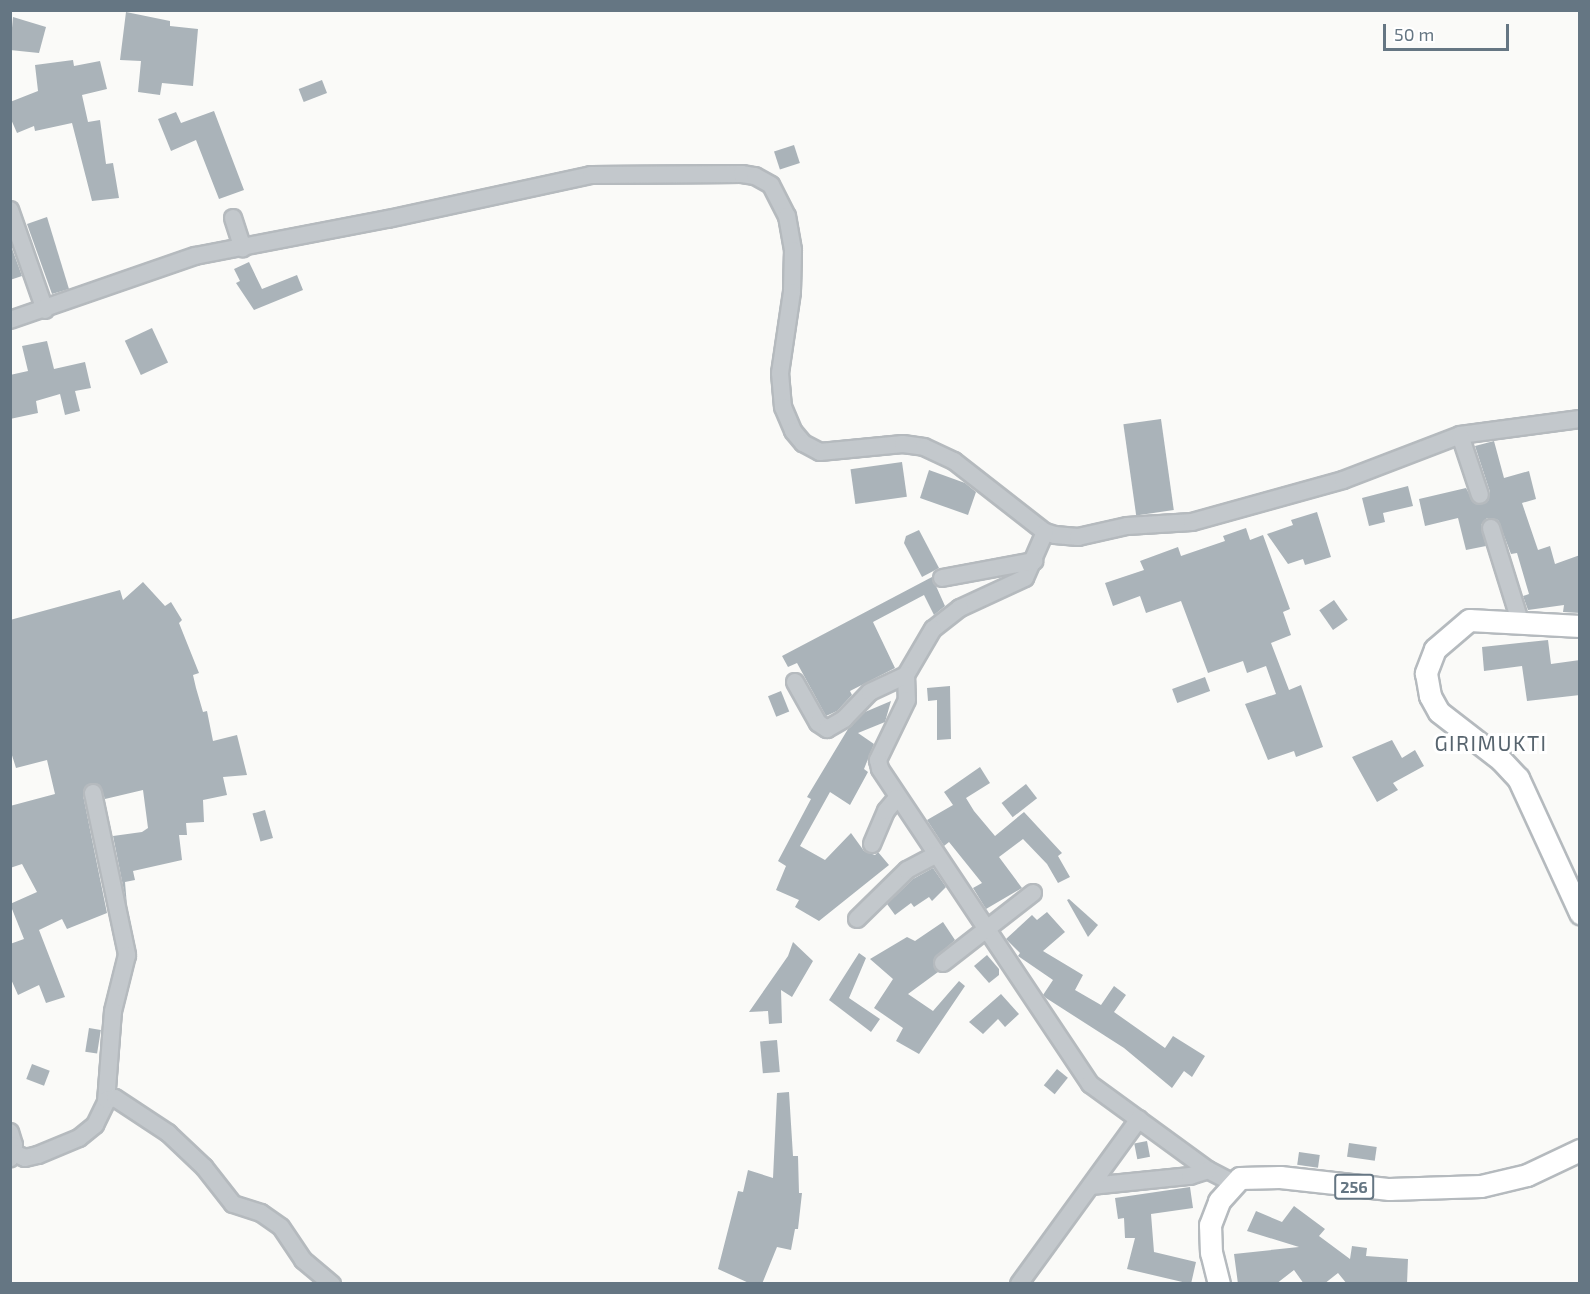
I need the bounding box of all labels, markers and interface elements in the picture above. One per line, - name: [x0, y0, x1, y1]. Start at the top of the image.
- scale bar: [1386, 12, 1512, 50]
- text: 50 m: [1394, 23, 1434, 45]
- district label: GIRIMUKTI: [1434, 730, 1548, 756]
- road number: 256: [1333, 1174, 1375, 1200]

